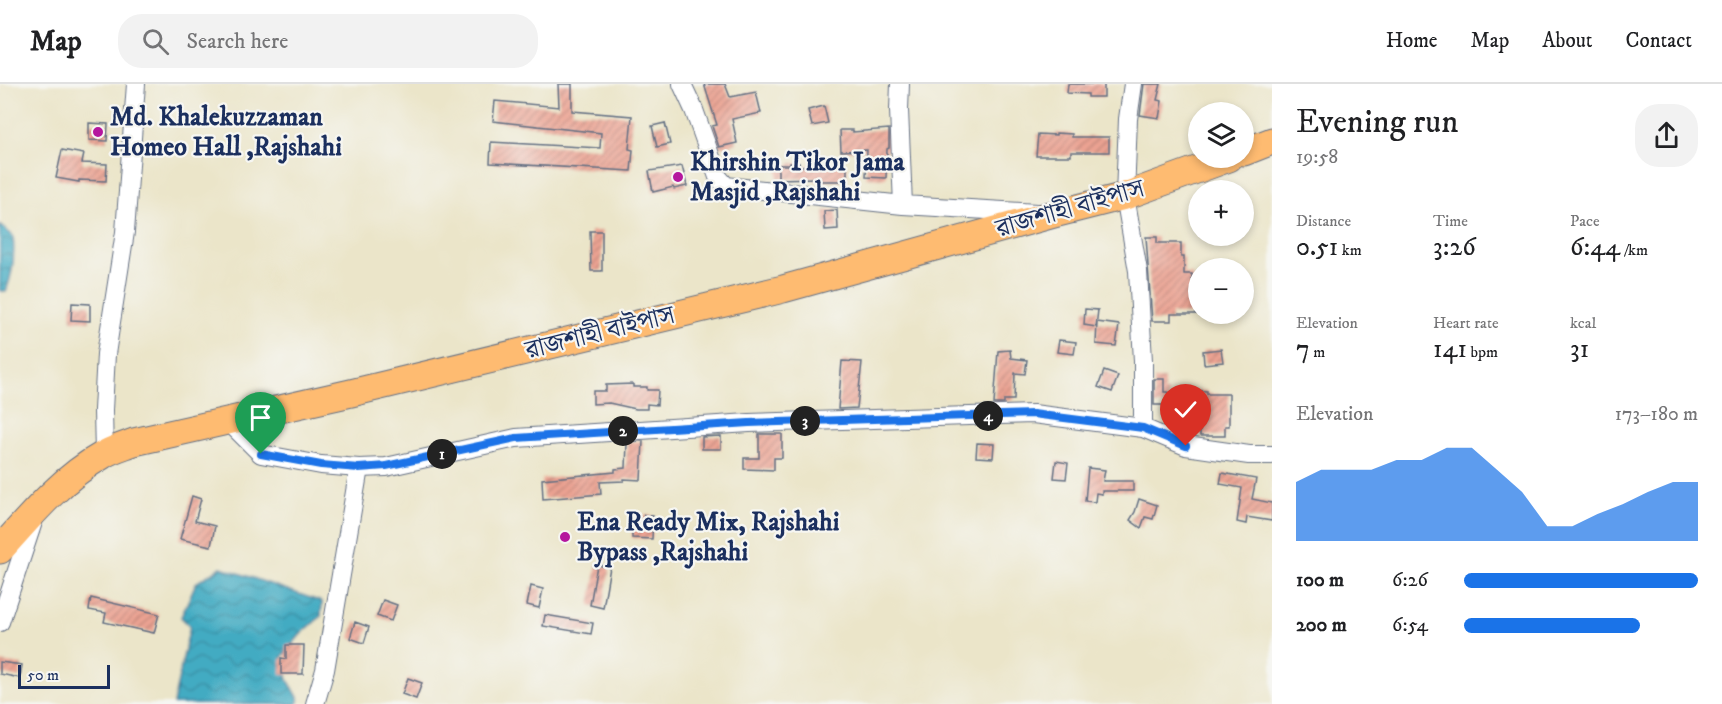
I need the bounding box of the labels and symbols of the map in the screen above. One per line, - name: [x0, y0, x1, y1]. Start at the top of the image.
- place label: Md. Khalekuzzaman Homeo Hall ,Rajshahi: [110, 101, 342, 164]
- marker: Md. Khalekuzzaman Homeo Hall ,Rajshahi: [91, 125, 105, 139]
- place label: Khirshin Tikor Jama Masjid ,Rajshahi: [690, 146, 906, 209]
- marker: Khirshin Tikor Jama Masjid ,Rajshahi: [671, 170, 685, 184]
- street label: রাজশাহী বাইপাস: [991, 172, 1149, 246]
- street label: রাজশাহী বাইপাস: [521, 298, 679, 368]
- pin: [1160, 384, 1211, 446]
- pin: [235, 392, 286, 454]
- pin: 4: [973, 401, 1003, 431]
- pin: 3: [790, 406, 820, 436]
- pin: 2: [608, 416, 638, 446]
- pin: 1: [427, 439, 457, 469]
- place label: Ena Ready Mix, Rajshahi Bypass ,Rajshahi: [577, 506, 840, 569]
- marker: Ena Ready Mix, Rajshahi Bypass ,Rajshahi: [558, 530, 572, 544]
- scale bar: [18, 662, 110, 690]

